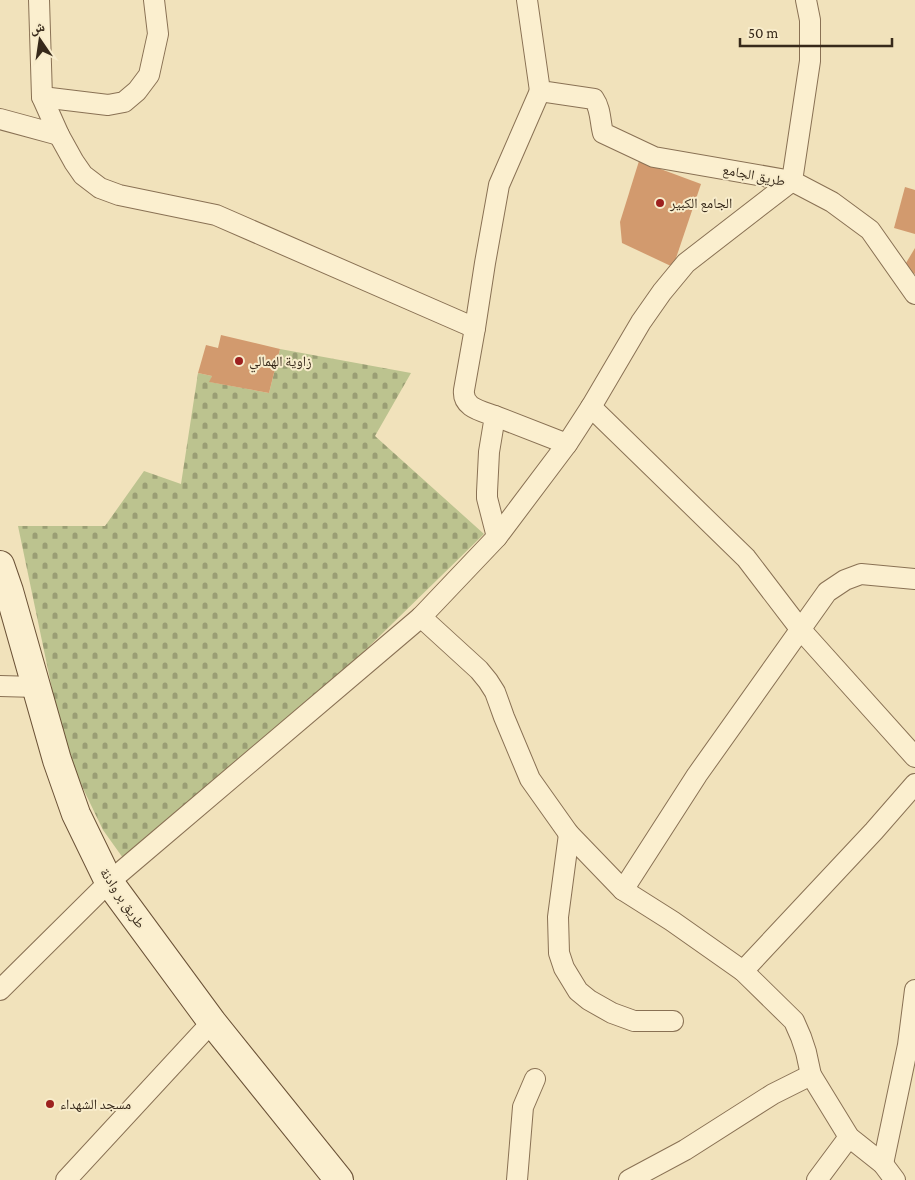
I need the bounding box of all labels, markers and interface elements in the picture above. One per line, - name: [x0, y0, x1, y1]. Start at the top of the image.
- north arrow: [15, 15, 65, 65]
- scale bar: [740, 15, 892, 47]
- text: ش: [28, 18, 46, 38]
- text: 50 m: [748, 25, 778, 41]
- street label: طريق الجامع: [721, 161, 787, 191]
- place label: الجامع الكبير: [669, 195, 732, 213]
- marker: الجامع الكبير: [654, 197, 666, 209]
- place label: زاوية الهمالي: [249, 353, 312, 373]
- marker: زاوية الهمالي: [233, 355, 245, 367]
- street label: طريق بر وادنة: [95, 865, 149, 932]
- place label: مسجد الشهداء: [60, 1096, 131, 1112]
- marker: مسجد الشهداء: [44, 1098, 56, 1110]

